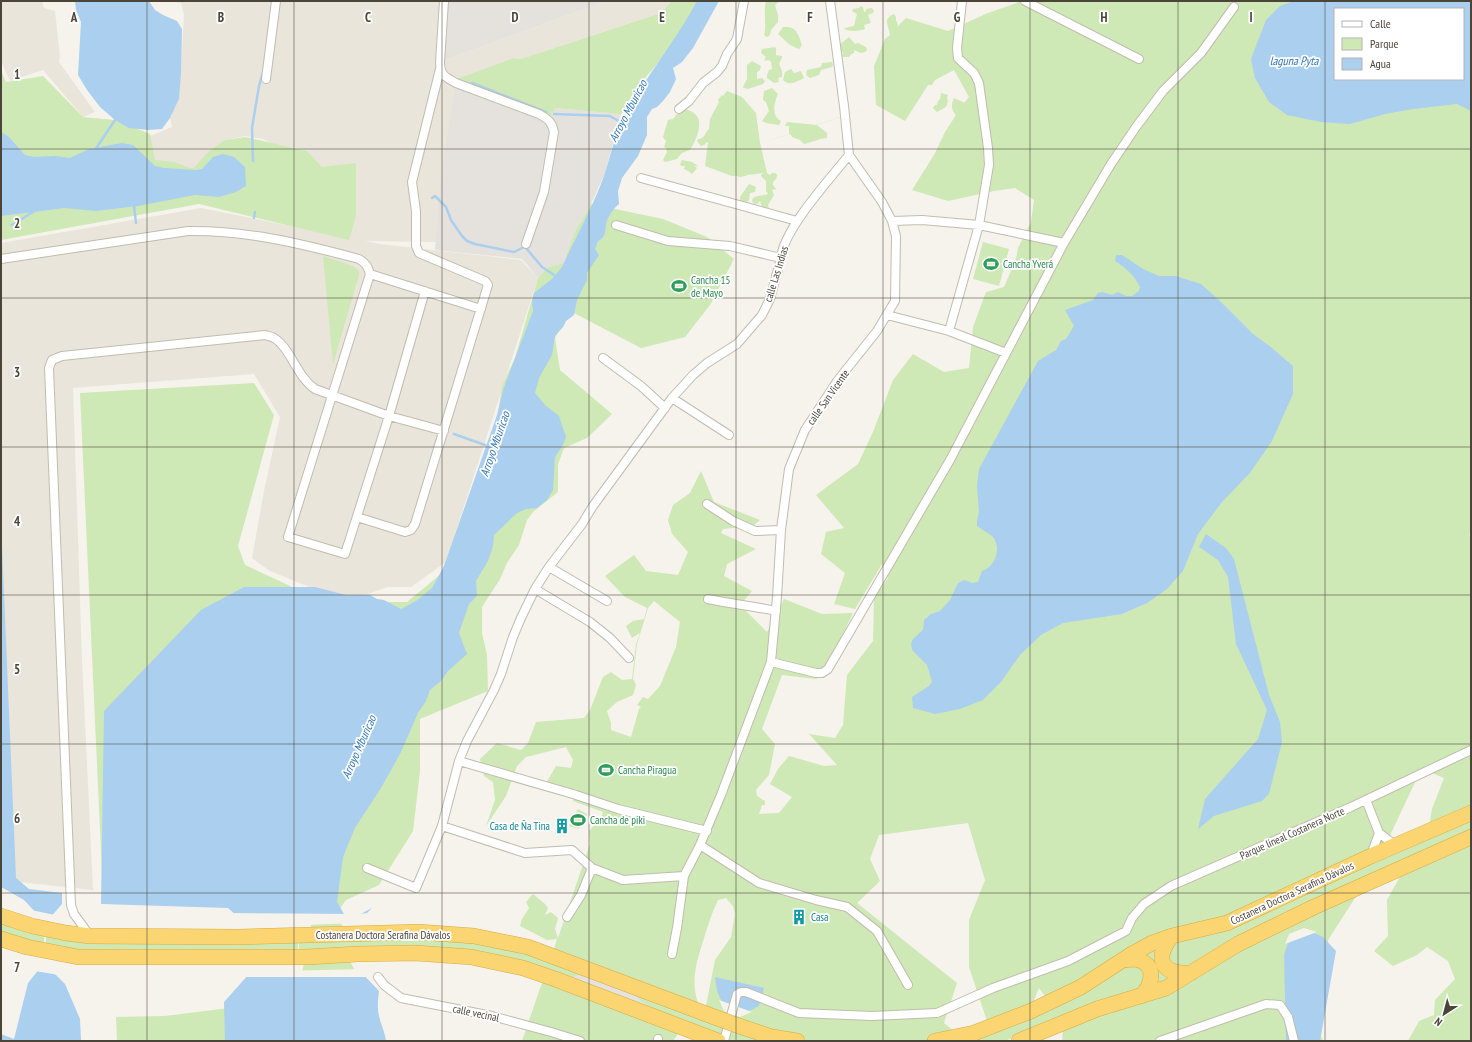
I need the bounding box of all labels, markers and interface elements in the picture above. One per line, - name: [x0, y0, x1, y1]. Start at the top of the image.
- legend: [1334, 8, 1464, 80]
- text: A: [70, 9, 78, 26]
- text: B: [218, 9, 224, 26]
- text: C: [365, 9, 371, 26]
- text: D: [512, 9, 519, 26]
- text: E: [659, 9, 665, 26]
- text: F: [807, 9, 813, 26]
- text: G: [954, 9, 961, 26]
- text: H: [1101, 9, 1108, 26]
- text: I: [1249, 9, 1253, 26]
- text: Calle: [1370, 16, 1391, 31]
- text: Parque: [1370, 36, 1399, 51]
- water label: laguna Pyta: [1270, 53, 1320, 68]
- text: Agua: [1370, 56, 1391, 71]
- text: 1: [14, 66, 20, 83]
- water label: Arroyo Mburicao: [605, 77, 650, 144]
- text: 2: [14, 215, 20, 232]
- street label: calle Las Indias: [761, 244, 791, 304]
- sports icon: Cancha Yverá: [982, 255, 1000, 273]
- place label: Cancha Yverá: [1003, 257, 1053, 271]
- place label: Cancha 15 de Mayo: [691, 273, 731, 300]
- sports icon: Cancha 15 de Mayo: [670, 277, 688, 295]
- text: 3: [14, 364, 20, 381]
- street label: calle San Vicente: [804, 366, 852, 427]
- water label: Arroyo Mburicao: [476, 409, 513, 478]
- text: 4: [14, 513, 21, 530]
- text: 5: [14, 661, 20, 678]
- water label: Arroyo Mburicao: [338, 712, 380, 781]
- sports icon: Cancha Piragua: [597, 761, 615, 779]
- place label: Cancha Piragua: [618, 763, 676, 777]
- street label: Parque lineal Costanera Norte: [1237, 803, 1347, 862]
- text: 6: [14, 810, 20, 827]
- sports icon: Cancha de piki: [569, 811, 587, 829]
- place label: Cancha de piki: [590, 813, 645, 827]
- building icon: Casa de Ña Tina: [553, 817, 571, 835]
- place label: Casa de Ña Tina: [490, 819, 550, 833]
- street label: Costanera Doctora Serafina Dávalos: [1228, 858, 1356, 928]
- building icon: Casa: [790, 908, 808, 926]
- place label: Casa: [811, 910, 828, 924]
- street label: Costanera Doctora Serafina Dávalos: [316, 928, 451, 942]
- text: 7: [14, 959, 20, 976]
- north arrow: [1424, 994, 1464, 1034]
- street label: calle vecinal: [452, 1001, 501, 1025]
- text: N: [1432, 1015, 1445, 1030]

